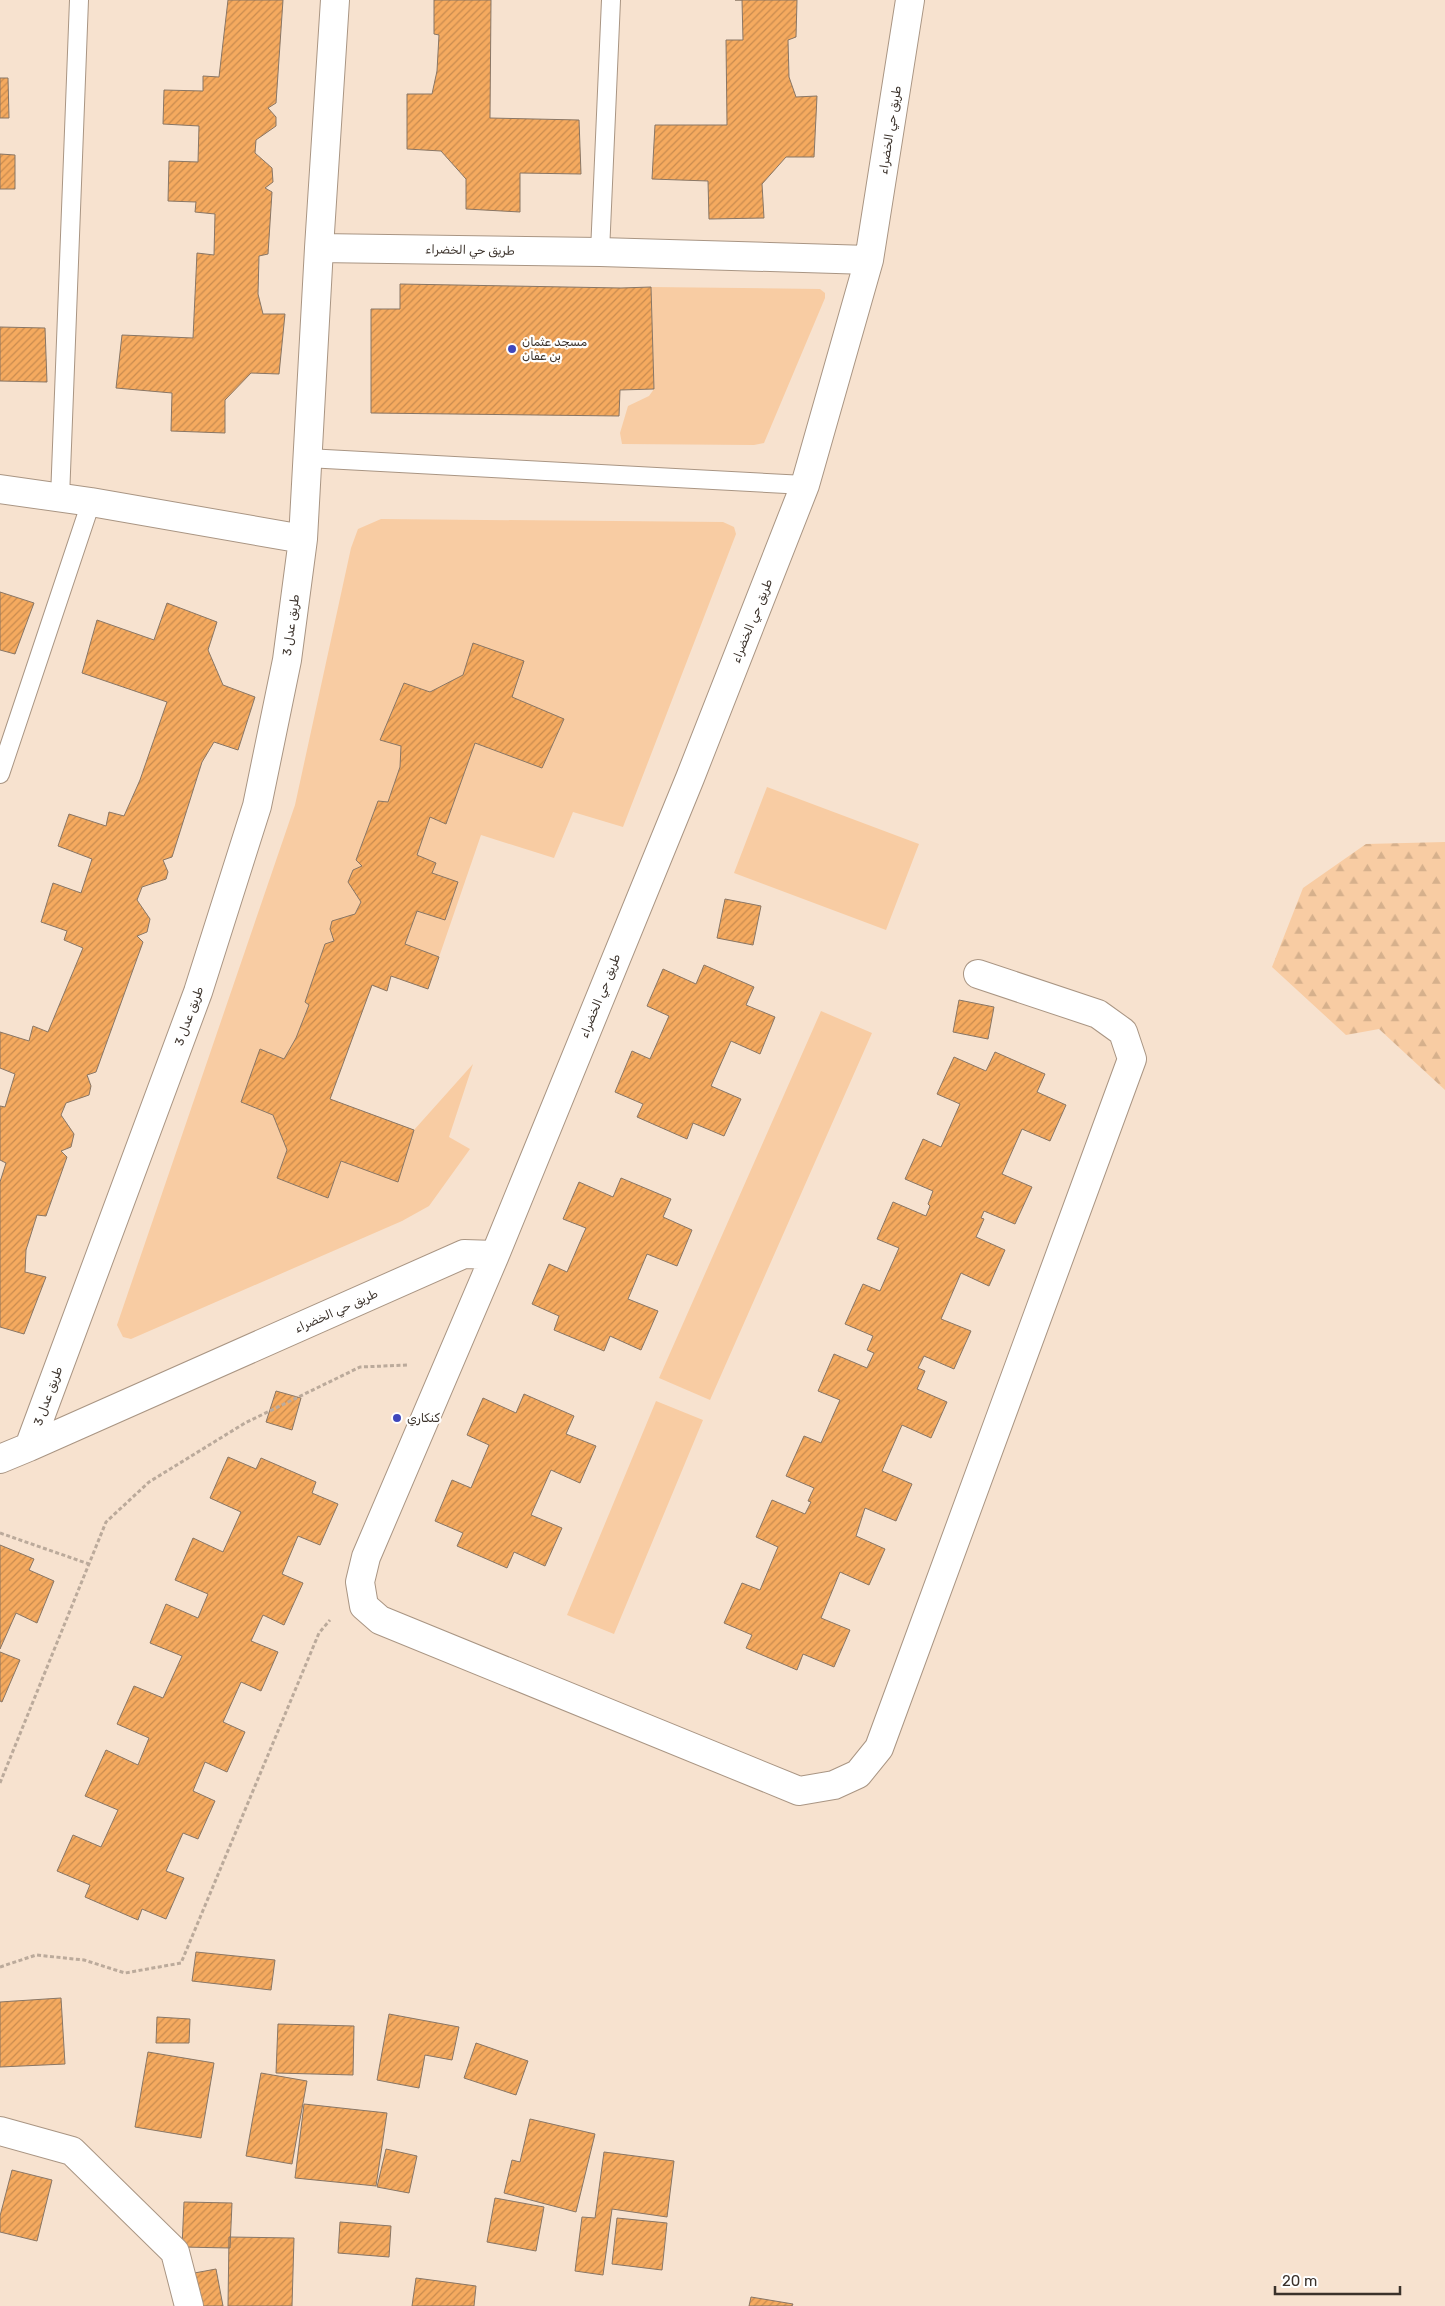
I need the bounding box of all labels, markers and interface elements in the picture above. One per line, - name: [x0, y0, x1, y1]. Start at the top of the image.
- street label: طريق حي الخضراء: [876, 85, 906, 176]
- street label: طريق حي الخضراء: [425, 242, 515, 260]
- place label: مسجد عثمان بن عفان: [522, 335, 587, 363]
- marker: مسجد عثمان بن عفان: [506, 343, 518, 355]
- street label: طريق حي الخضراء: [729, 577, 777, 666]
- street label: طريق عدل 3: [280, 593, 303, 657]
- street label: طريق حي الخضراء: [577, 952, 625, 1041]
- street label: طريق عدل 3: [172, 985, 207, 1048]
- street label: طريق حي الخضراء: [292, 1286, 381, 1337]
- street label: طريق عدل 3: [31, 1365, 66, 1428]
- place label: كنكاري: [407, 1411, 440, 1426]
- marker: كنكاري: [391, 1412, 403, 1424]
- scale bar: [1275, 2264, 1400, 2296]
- text: 20 m: [1282, 2272, 1317, 2290]

